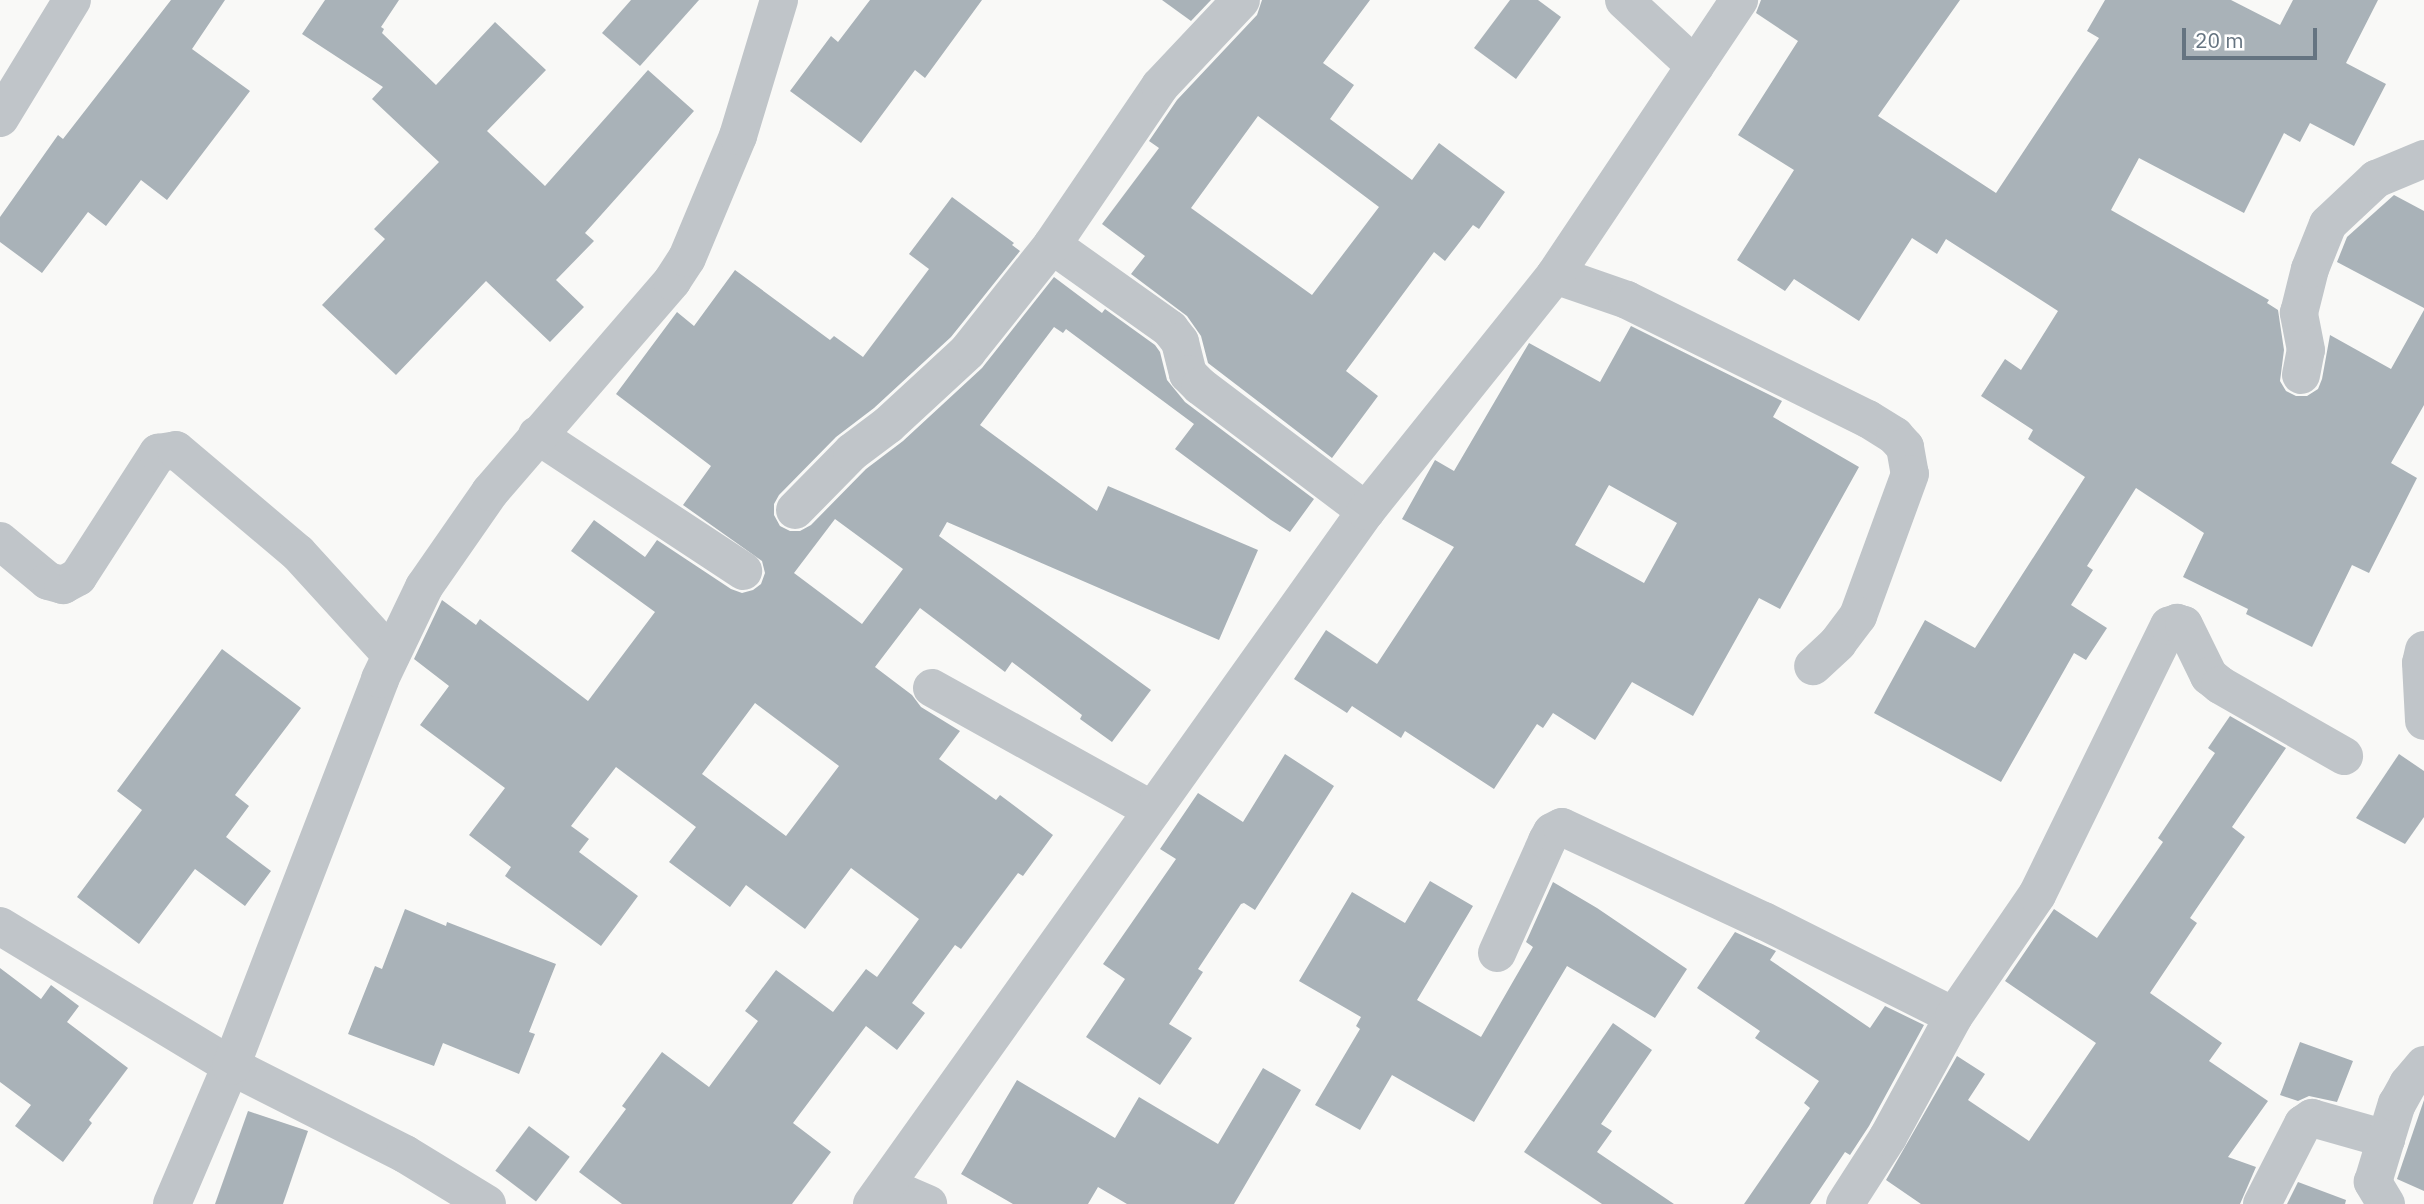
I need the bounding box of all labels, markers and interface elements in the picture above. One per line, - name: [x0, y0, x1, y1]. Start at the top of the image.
- scale bar: [2186, 14, 2321, 58]
- text: 20 m: [2195, 26, 2244, 54]

